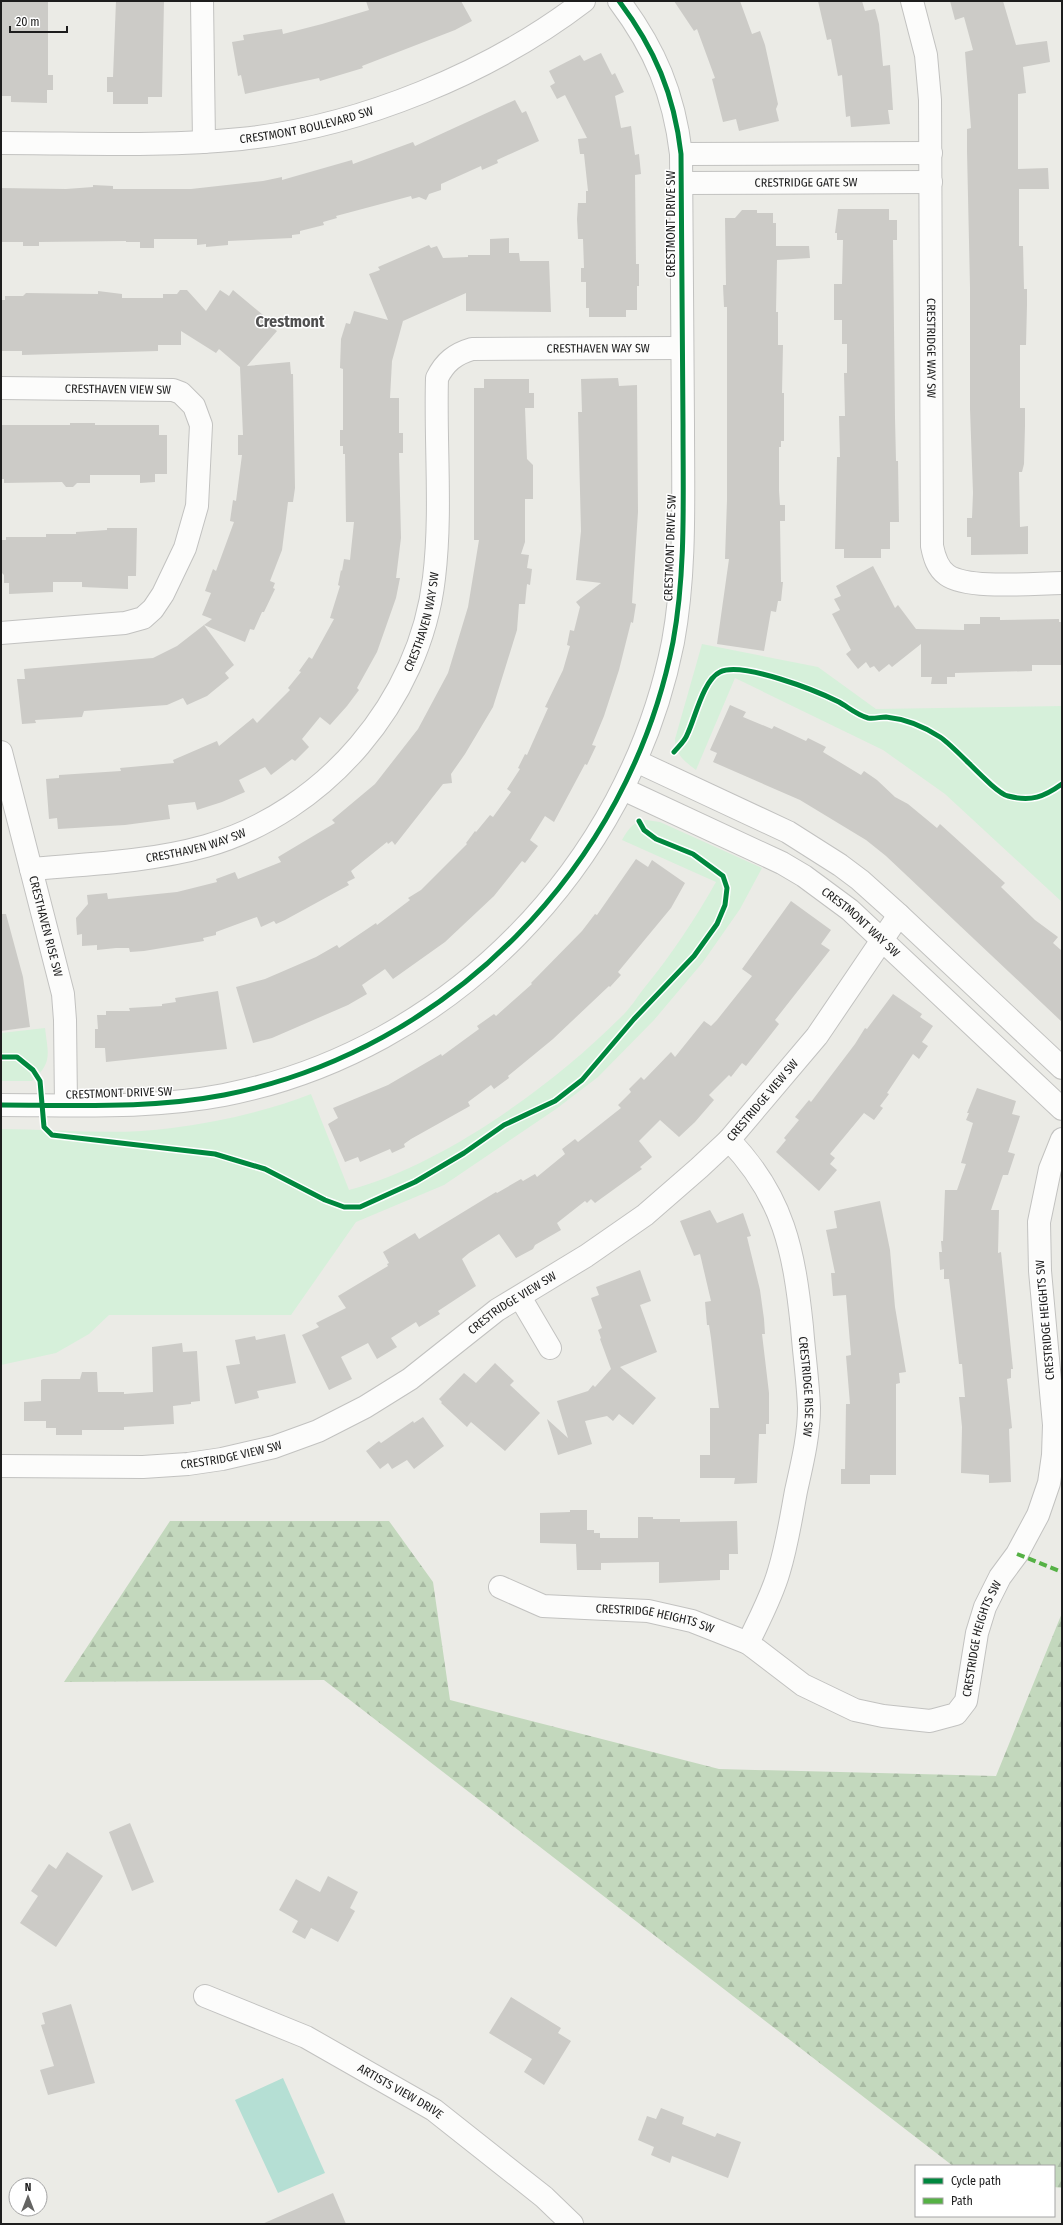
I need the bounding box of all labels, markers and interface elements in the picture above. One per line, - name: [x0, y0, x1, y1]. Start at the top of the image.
- scale bar: [10, 8, 67, 34]
- text: 20 m: [16, 15, 40, 29]
- street label: CRESTMONT BOULEVARD SW: [239, 104, 375, 146]
- street label: CRESTMONT DRIVE SW: [664, 171, 678, 277]
- street label: CRESTRIDGE GATE SW: [754, 175, 858, 190]
- street label: CRESTRIDGE WAY SW: [924, 298, 938, 398]
- district label: Crestmont: [255, 312, 325, 331]
- street label: CRESTHAVEN WAY SW: [547, 341, 650, 356]
- street label: CRESTHAVEN VIEW SW: [65, 382, 171, 397]
- street label: CRESTMONT DRIVE SW: [661, 494, 679, 602]
- street label: CRESTHAVEN WAY SW: [401, 571, 442, 674]
- street label: CRESTHAVEN WAY SW: [145, 825, 248, 865]
- street label: CRESTHAVEN RISE SW: [26, 874, 65, 978]
- street label: CRESTMONT WAY SW: [819, 884, 903, 960]
- street label: CRESTRIDGE VIEW SW: [724, 1056, 801, 1144]
- street label: CRESTMONT DRIVE SW: [65, 1084, 173, 1102]
- street label: CRESTRIDGE HEIGHTS SW: [1033, 1259, 1057, 1381]
- street label: CRESTRIDGE VIEW SW: [465, 1269, 559, 1337]
- street label: CRESTRIDGE RISE SW: [796, 1336, 816, 1437]
- street label: CRESTRIDGE VIEW SW: [180, 1438, 284, 1471]
- street label: CRESTRIDGE HEIGHTS SW: [960, 1578, 1004, 1698]
- street label: CRESTRIDGE HEIGHTS SW: [595, 1602, 716, 1636]
- street label: ARTISTS VIEW DRIVE: [355, 2061, 446, 2122]
- legend: [915, 2165, 1055, 2217]
- text: Cycle path: [951, 2174, 1001, 2188]
- north arrow: [8, 2177, 48, 2217]
- text: N: [25, 2181, 31, 2194]
- text: Path: [951, 2194, 973, 2208]

